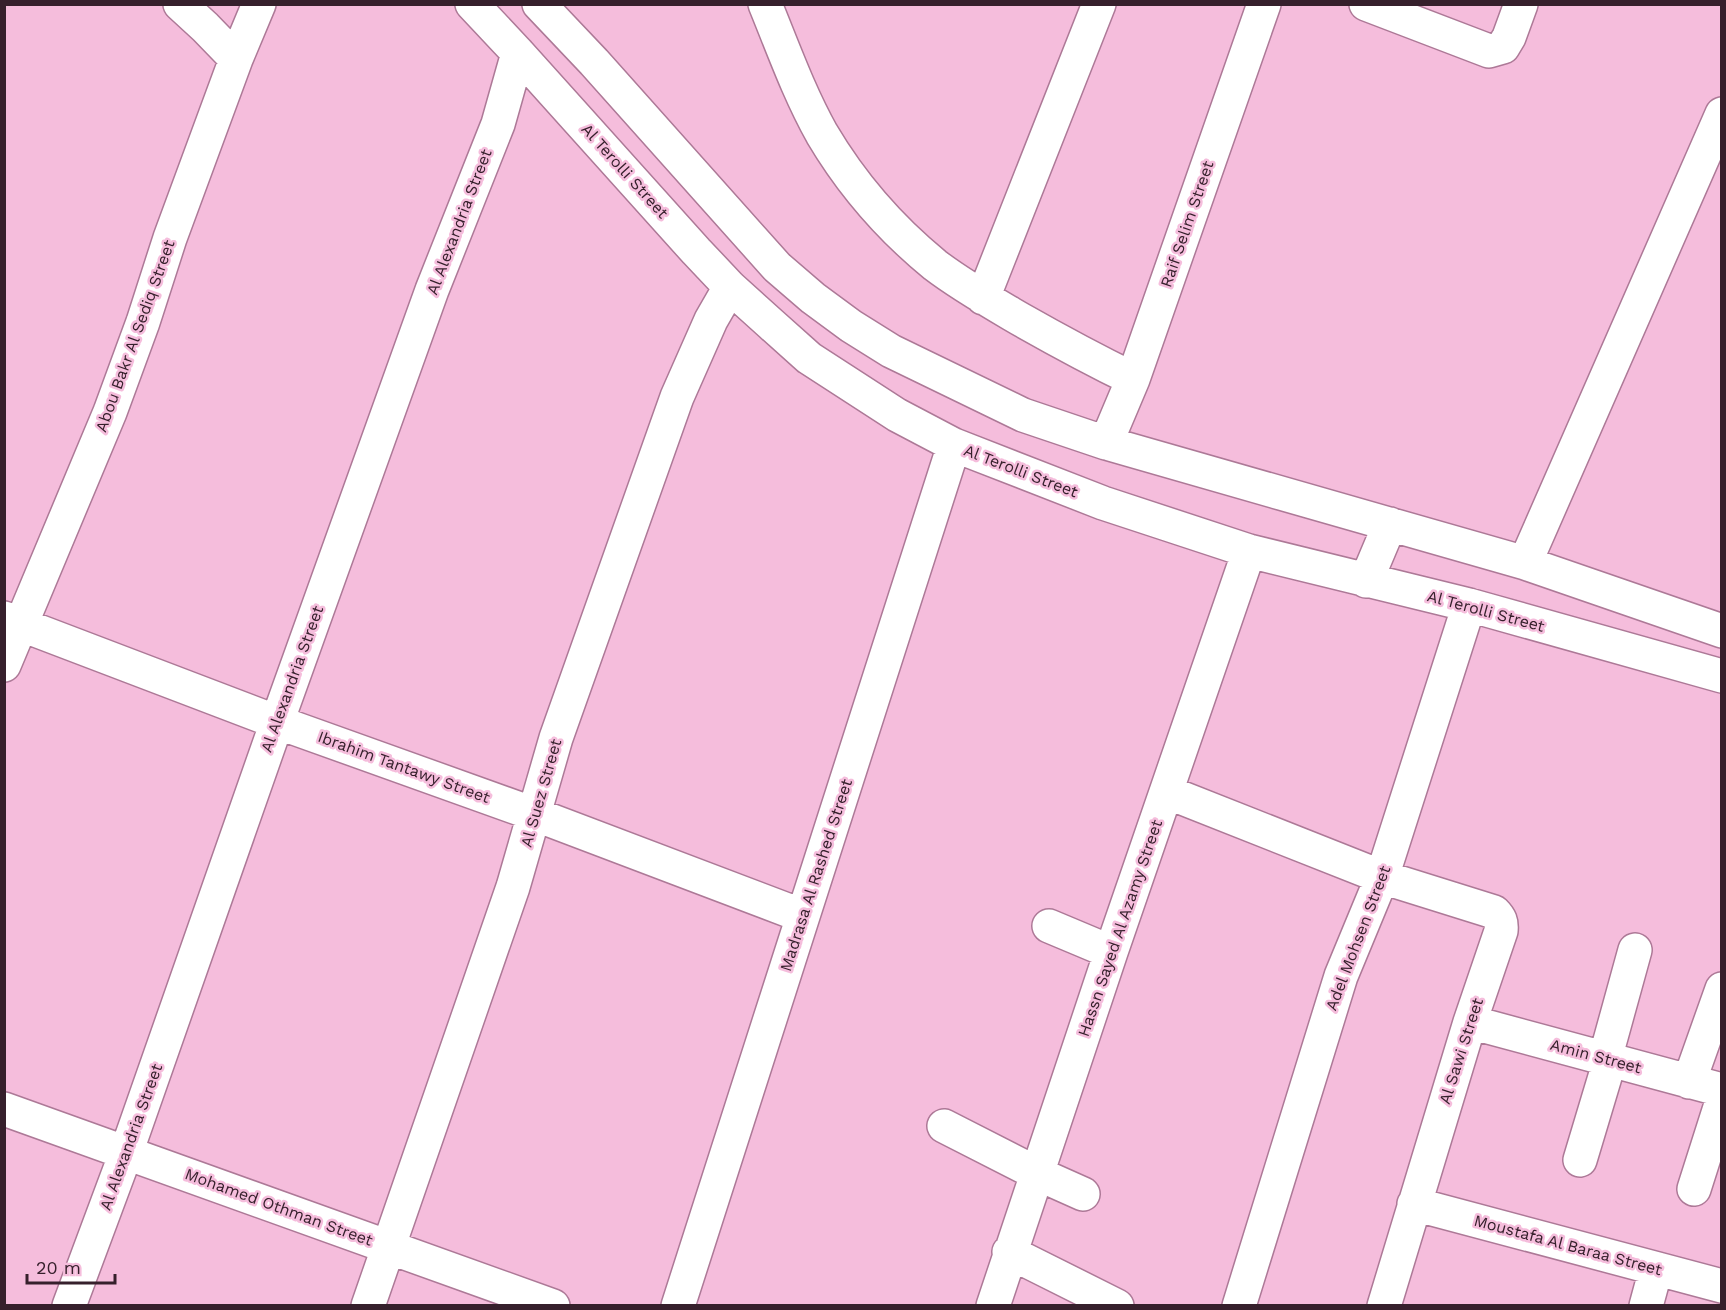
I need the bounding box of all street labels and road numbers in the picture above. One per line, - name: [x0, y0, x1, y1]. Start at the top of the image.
- street label: Al Terolli Street: [578, 120, 673, 222]
- street label: Al Alexandria Street: [422, 146, 496, 298]
- street label: Raif Selim Street: [1156, 158, 1218, 290]
- street label: Abou Bakr Al Sediq Street: [91, 237, 179, 435]
- street label: Al Terolli Street: [961, 441, 1081, 502]
- street label: Al Terolli Street: [1425, 586, 1547, 636]
- street label: Al Alexandria Street: [257, 603, 327, 755]
- street label: Ibrahim Tantawy Street: [315, 727, 493, 807]
- street label: Al Suez Street: [516, 736, 566, 849]
- street label: Madrasa Al Rashed Street: [776, 776, 856, 974]
- street label: Hassn Sayed Al Azamy Street: [1074, 817, 1166, 1039]
- street label: Adel Mohsen Street: [1322, 863, 1395, 1013]
- street label: Al Sawi Street: [1435, 995, 1487, 1107]
- street label: Amin Street: [1548, 1035, 1644, 1077]
- street label: Al Alexandria Street: [96, 1061, 166, 1213]
- street label: Mohamed Othman Street: [183, 1164, 376, 1250]
- street label: Moustafa Al Baraa Street: [1472, 1211, 1664, 1279]

